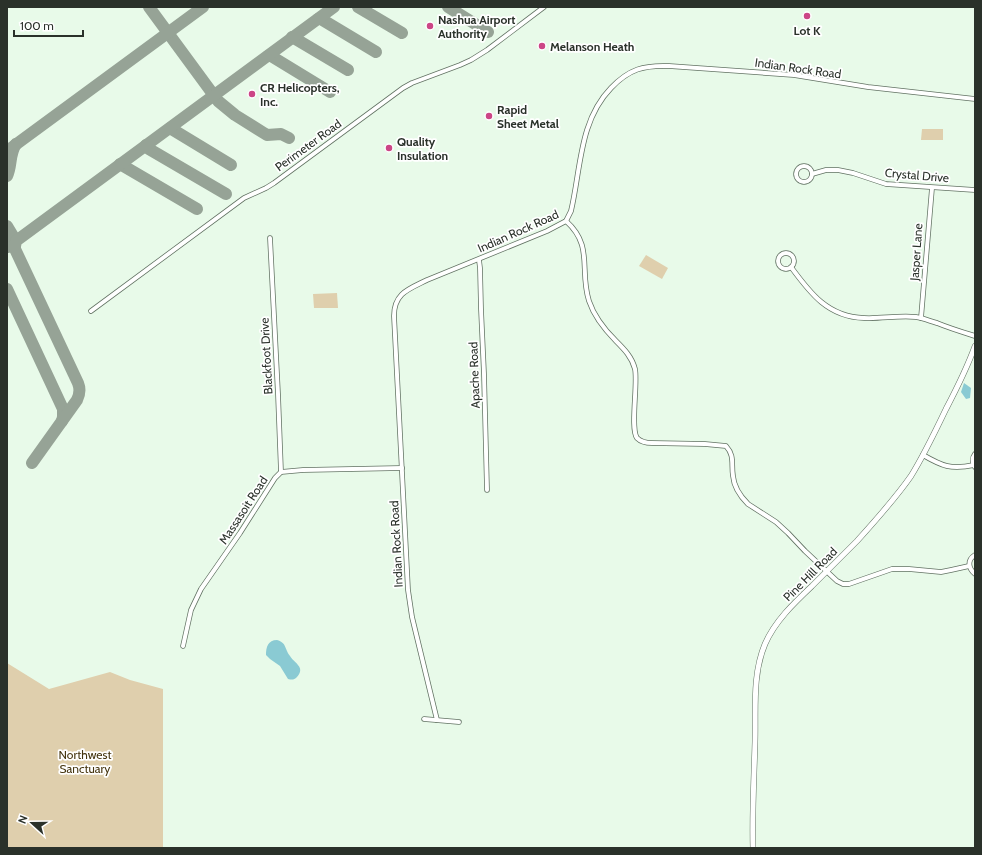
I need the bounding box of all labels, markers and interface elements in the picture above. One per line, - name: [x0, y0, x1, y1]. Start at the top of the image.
- marker: Lot K: [802, 11, 812, 21]
- scale bar: [14, 12, 83, 38]
- place label: Nashua Airport Authority: [438, 12, 515, 41]
- text: 100 m: [20, 18, 54, 33]
- marker: Nashua Airport Authority: [425, 21, 435, 31]
- place label: Lot K: [793, 23, 821, 38]
- place label: Melanson Heath: [550, 39, 634, 54]
- marker: Melanson Heath: [537, 41, 547, 51]
- street label: Indian Rock Road: [754, 55, 842, 81]
- place label: CR Helicopters, Inc.: [260, 80, 340, 109]
- marker: CR Helicopters, Inc.: [247, 89, 257, 99]
- place label: Rapid Sheet Metal: [497, 102, 559, 131]
- marker: Rapid Sheet Metal: [484, 111, 494, 121]
- street label: Perimeter Road: [272, 116, 344, 174]
- place label: Quality Insulation: [397, 134, 448, 163]
- marker: Quality Insulation: [384, 143, 394, 153]
- street label: Crystal Drive: [884, 165, 950, 185]
- street label: Indian Rock Road: [475, 206, 561, 256]
- street label: Jasper Lane: [906, 223, 925, 282]
- street label: Blackfoot Drive: [256, 317, 276, 395]
- street label: Apache Road: [465, 341, 483, 409]
- street label: Massasoit Road: [215, 473, 271, 547]
- street label: Indian Rock Road: [386, 500, 406, 588]
- street label: Pine Hill Road: [780, 544, 840, 604]
- park label: Northwest Sanctuary: [59, 747, 111, 776]
- north arrow: [12, 803, 52, 843]
- text: N: [15, 813, 31, 826]

